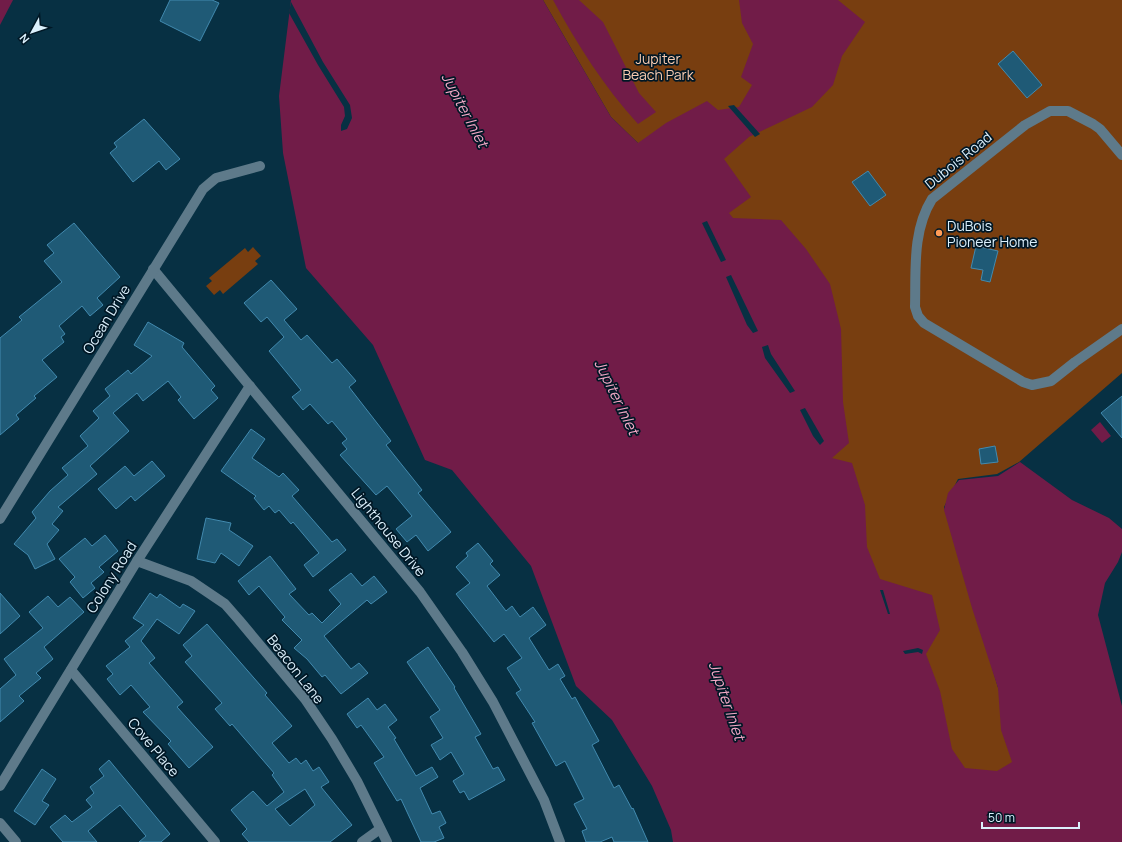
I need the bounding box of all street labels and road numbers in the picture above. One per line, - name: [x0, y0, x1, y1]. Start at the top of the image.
- street label: Dubois Road: [921, 127, 995, 193]
- street label: Ocean Drive: [78, 281, 134, 357]
- street label: Lighthouse Drive: [347, 484, 431, 580]
- street label: Colony Road: [81, 538, 141, 616]
- street label: Beacon Lane: [263, 631, 329, 707]
- street label: Cove Place: [124, 714, 184, 780]

